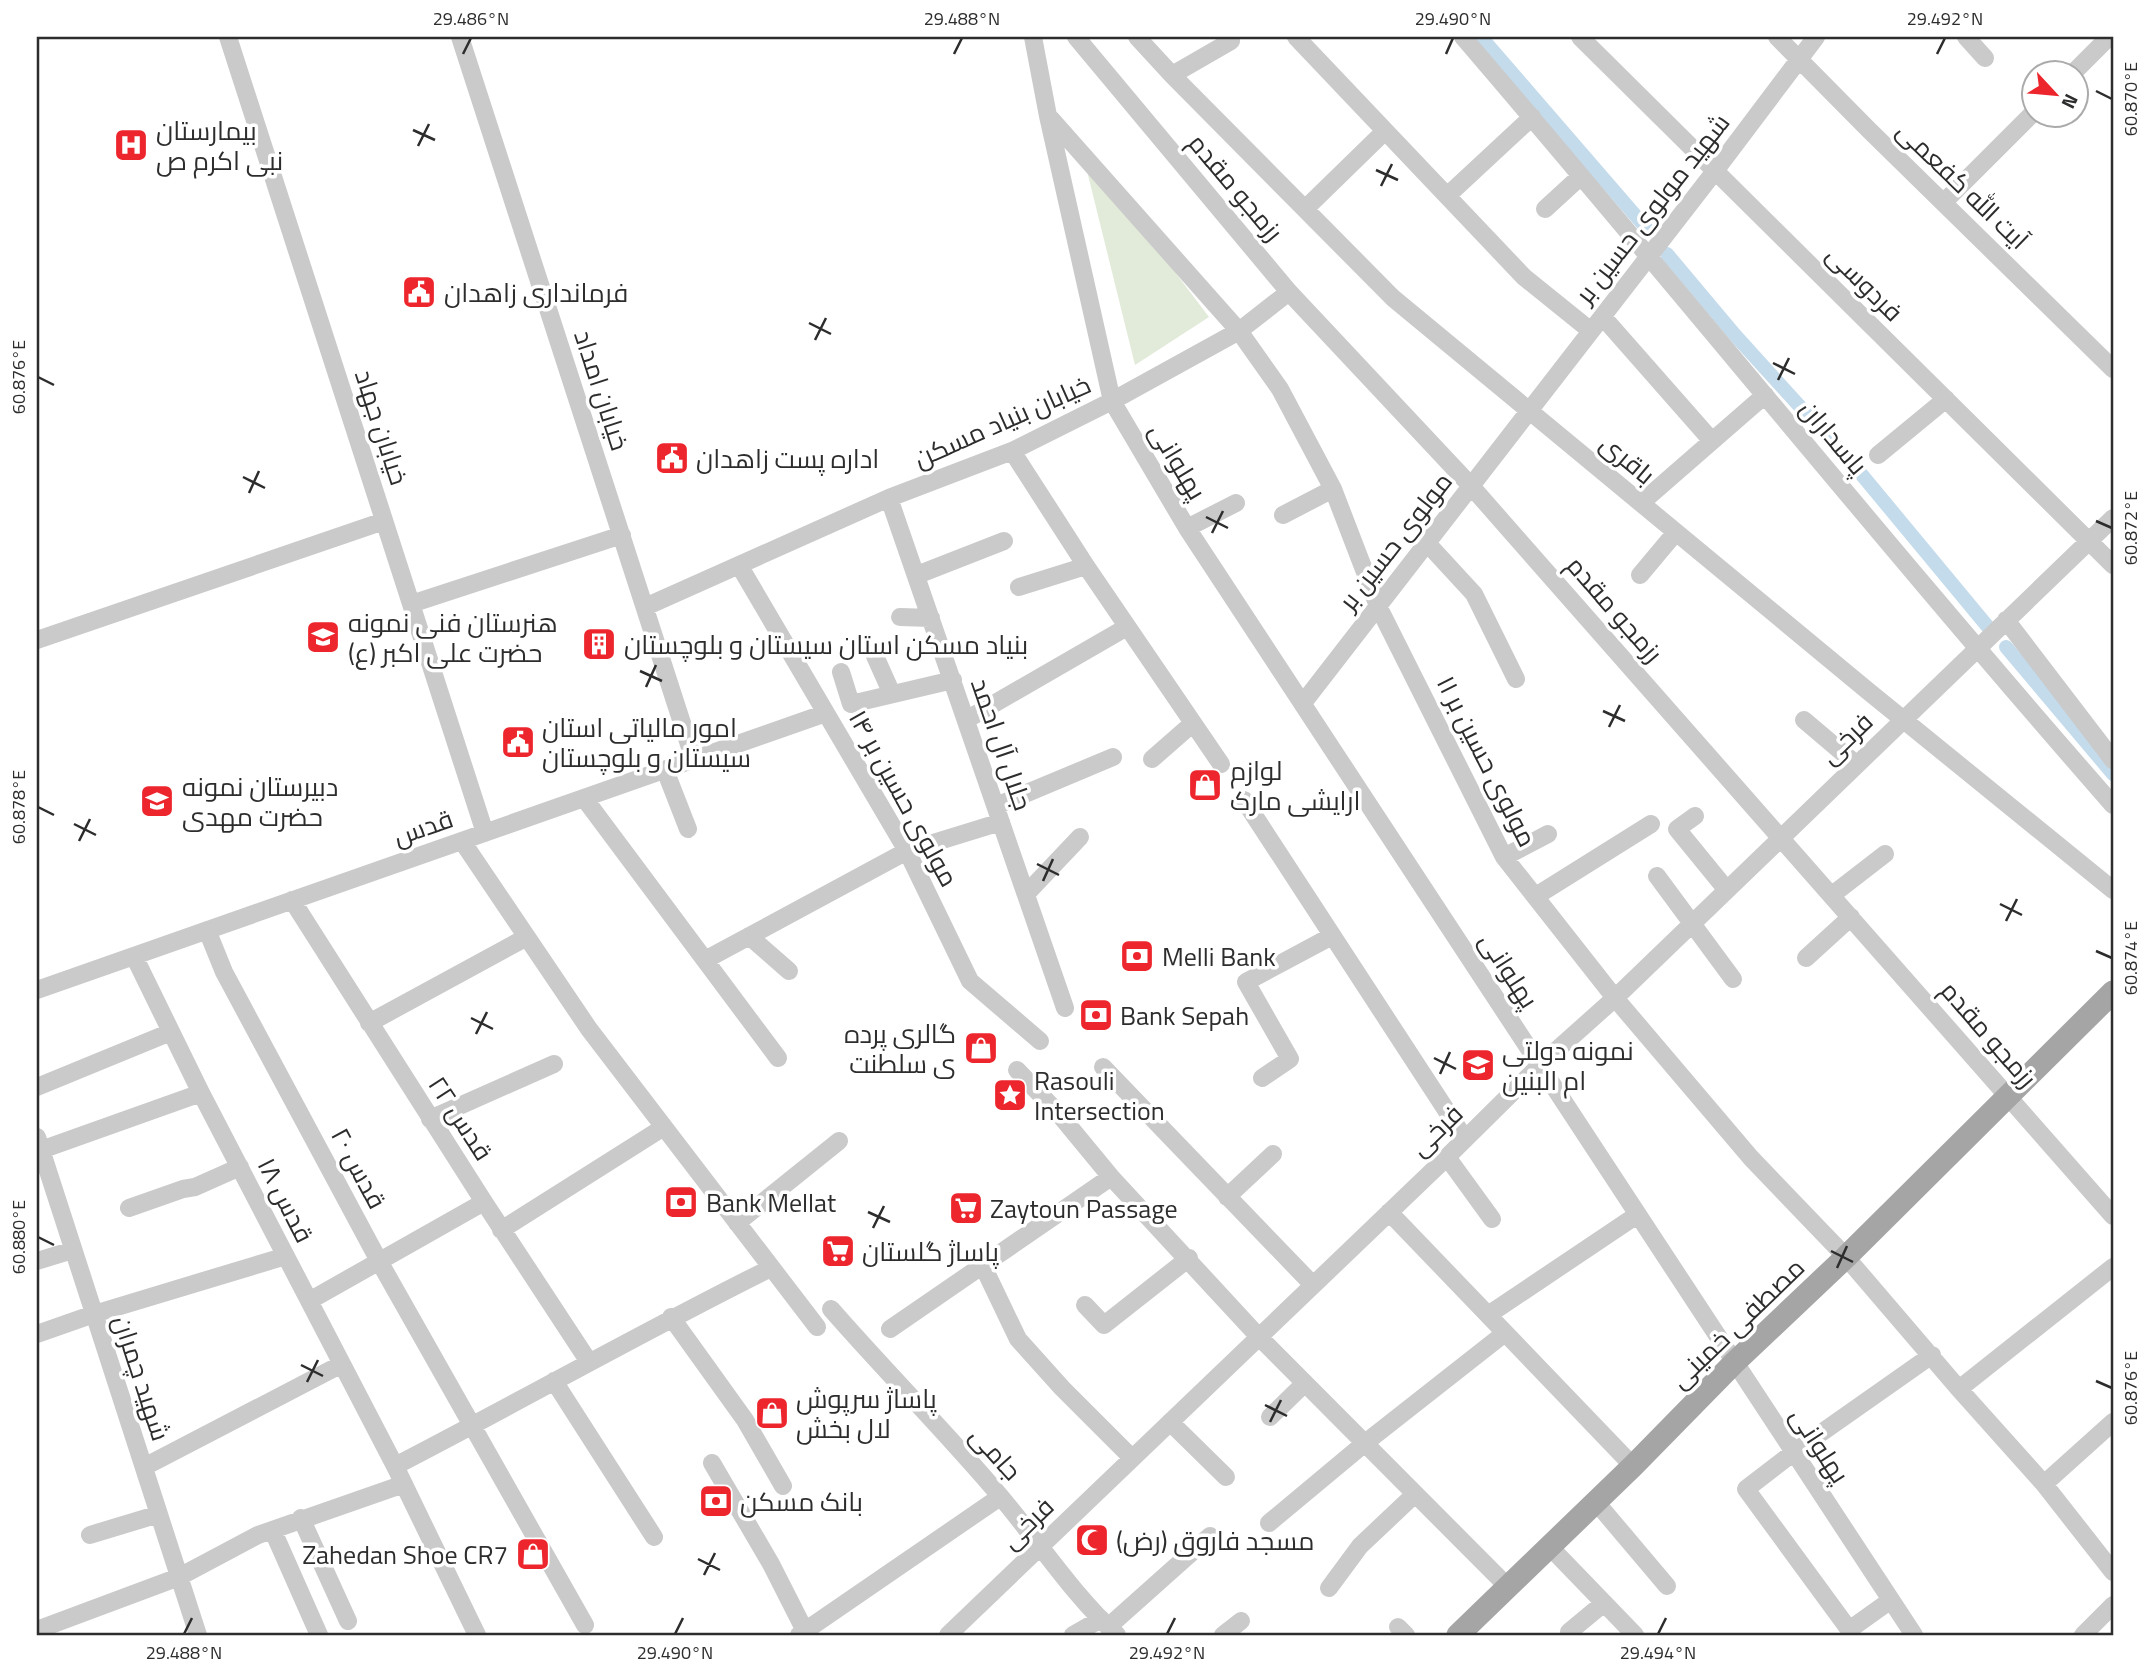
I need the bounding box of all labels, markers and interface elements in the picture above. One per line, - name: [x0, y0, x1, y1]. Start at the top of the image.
- text: 29.486°N: [433, 5, 509, 32]
- text: 29.488°N: [924, 5, 1000, 32]
- text: 29.490°N: [1415, 5, 1491, 32]
- text: 29.492°N: [1907, 5, 1983, 32]
- north arrow: [2021, 60, 2090, 130]
- text: 60.870°E: [2117, 62, 2144, 136]
- text: N: [2055, 89, 2087, 114]
- street label: شهید مولوی حسین بر: [1564, 105, 1739, 313]
- place label: بیمارستان نبی اکرم ص: [156, 111, 283, 180]
- street label: آیت الله کفعمی: [1888, 112, 2038, 258]
- street label: رزمجو مقدم: [1179, 125, 1293, 249]
- hospital icon: بیمارستان نبی اکرم ص: [112, 126, 150, 164]
- street label: فردوسی: [1818, 236, 1912, 330]
- public building icon: فرمانداری زاهدان: [400, 273, 438, 311]
- place label: فرمانداری زاهدان: [444, 273, 628, 312]
- street label: خیابان امداد: [564, 325, 640, 455]
- text: 60.876°E: [5, 340, 32, 414]
- street label: خیابان جهاد: [345, 364, 419, 490]
- street label: خیابان بنیاد مسکن: [907, 365, 1097, 477]
- street label: پاسداران: [1791, 391, 1877, 483]
- street label: پهلوانی: [1140, 415, 1216, 507]
- street label: باقری: [1592, 424, 1664, 494]
- public building icon: اداره پست زاهدان: [653, 439, 691, 477]
- place label: اداره پست زاهدان: [696, 439, 879, 478]
- street label: مولوی حسین بر: [1327, 464, 1461, 620]
- text: 60.872°E: [2117, 491, 2144, 565]
- street label: رزمجو مقدم: [1558, 547, 1672, 671]
- place label: هنرستان فنی نمونه حضرت علی اکبر (ع): [348, 603, 558, 672]
- school or university icon: هنرستان فنی نمونه حضرت علی اکبر (ع): [304, 618, 342, 656]
- building icon: بنیاد مسکن استان سیستان و بلوچستان: [580, 625, 618, 663]
- place label: بنیاد مسکن استان سیستان و بلوچستان: [624, 625, 1028, 664]
- street label: مولوی حسین بر ۱۱: [1427, 668, 1547, 854]
- street label: جلال آل احمد: [961, 672, 1043, 816]
- street label: مولوی حسین بر ۱۴: [839, 702, 969, 894]
- street label: فرخی: [1811, 703, 1881, 773]
- place label: امور مالیاتی استان سیستان و بلوچستان: [542, 708, 751, 777]
- public building icon: امور مالیاتی استان سیستان و بلوچستان: [499, 723, 537, 761]
- place label: لوازم ارایشی مارک: [1230, 751, 1360, 820]
- shop icon: لوازم ارایشی مارک: [1186, 766, 1224, 804]
- place label: دبیرستان نمونه حضرت مهدی: [182, 767, 338, 836]
- text: 60.878°E: [5, 770, 32, 844]
- school or university icon: دبیرستان نمونه حضرت مهدی: [138, 782, 176, 820]
- street label: قدس: [388, 799, 458, 855]
- text: 60.874°E: [2117, 921, 2144, 995]
- street label: پهلوانی: [1470, 924, 1548, 1016]
- bank icon: Melli Bank: [1118, 937, 1156, 975]
- place label: Melli Bank: [1162, 937, 1276, 976]
- street label: رزمجو مقدم: [1932, 972, 2046, 1096]
- bank icon: Bank Sepah: [1077, 996, 1115, 1034]
- place label: Bank Sepah: [1120, 996, 1249, 1035]
- place label: گالری پرده ی سلطنت: [844, 1014, 956, 1083]
- shop icon: گالری پرده ی سلطنت: [962, 1029, 1000, 1067]
- place label: نمونه دولتی ام البنین: [1502, 1031, 1634, 1100]
- school or university icon: نمونه دولتی ام البنین: [1459, 1046, 1497, 1084]
- place label: Rasouli Intersection: [1034, 1061, 1165, 1130]
- street label: قدس ۲۲: [419, 1068, 503, 1168]
- place icon: Rasouli Intersection: [991, 1076, 1029, 1114]
- street label: فرخی: [1401, 1095, 1471, 1165]
- street label: قدس ۲۰: [321, 1120, 397, 1216]
- street label: قدس ۱۸: [248, 1151, 324, 1249]
- bank icon: Bank Mellat: [662, 1183, 700, 1221]
- place label: Bank Mellat: [706, 1183, 836, 1222]
- supermarket icon: Zaytoun Passage: [947, 1189, 985, 1227]
- place label: Zaytoun Passage: [990, 1189, 1178, 1228]
- text: 60.880°E: [5, 1200, 32, 1274]
- supermarket icon: پاساژ گلستان: [819, 1232, 857, 1270]
- place label: پاساژ گلستان: [862, 1232, 999, 1271]
- street label: مصطفی خمینی: [1661, 1249, 1813, 1397]
- street label: شهید چمران: [103, 1310, 181, 1446]
- text: 60.876°E: [2117, 1351, 2144, 1425]
- place label: پاساژ سرپوش لال بخش: [796, 1379, 937, 1448]
- shop icon: پاساژ سرپوش لال بخش: [753, 1394, 791, 1432]
- street label: پهلوانی: [1781, 1399, 1859, 1491]
- street label: جامی: [961, 1417, 1031, 1489]
- bank icon: بانک مسکن: [697, 1482, 735, 1520]
- place label: بانک مسکن: [740, 1482, 863, 1521]
- street label: فرخی: [992, 1488, 1062, 1558]
- mosque icon: مسجد فاروق (رض): [1073, 1521, 1111, 1559]
- place label: مسجد فاروق (رض): [1116, 1521, 1315, 1560]
- place label: Zahedan Shoe CR7: [302, 1535, 508, 1574]
- shop icon: Zahedan Shoe CR7: [514, 1535, 552, 1573]
- text: 29.488°N: [146, 1639, 222, 1666]
- text: 29.490°N: [637, 1639, 713, 1666]
- text: 29.492°N: [1129, 1639, 1205, 1666]
- text: 29.494°N: [1620, 1639, 1696, 1666]

